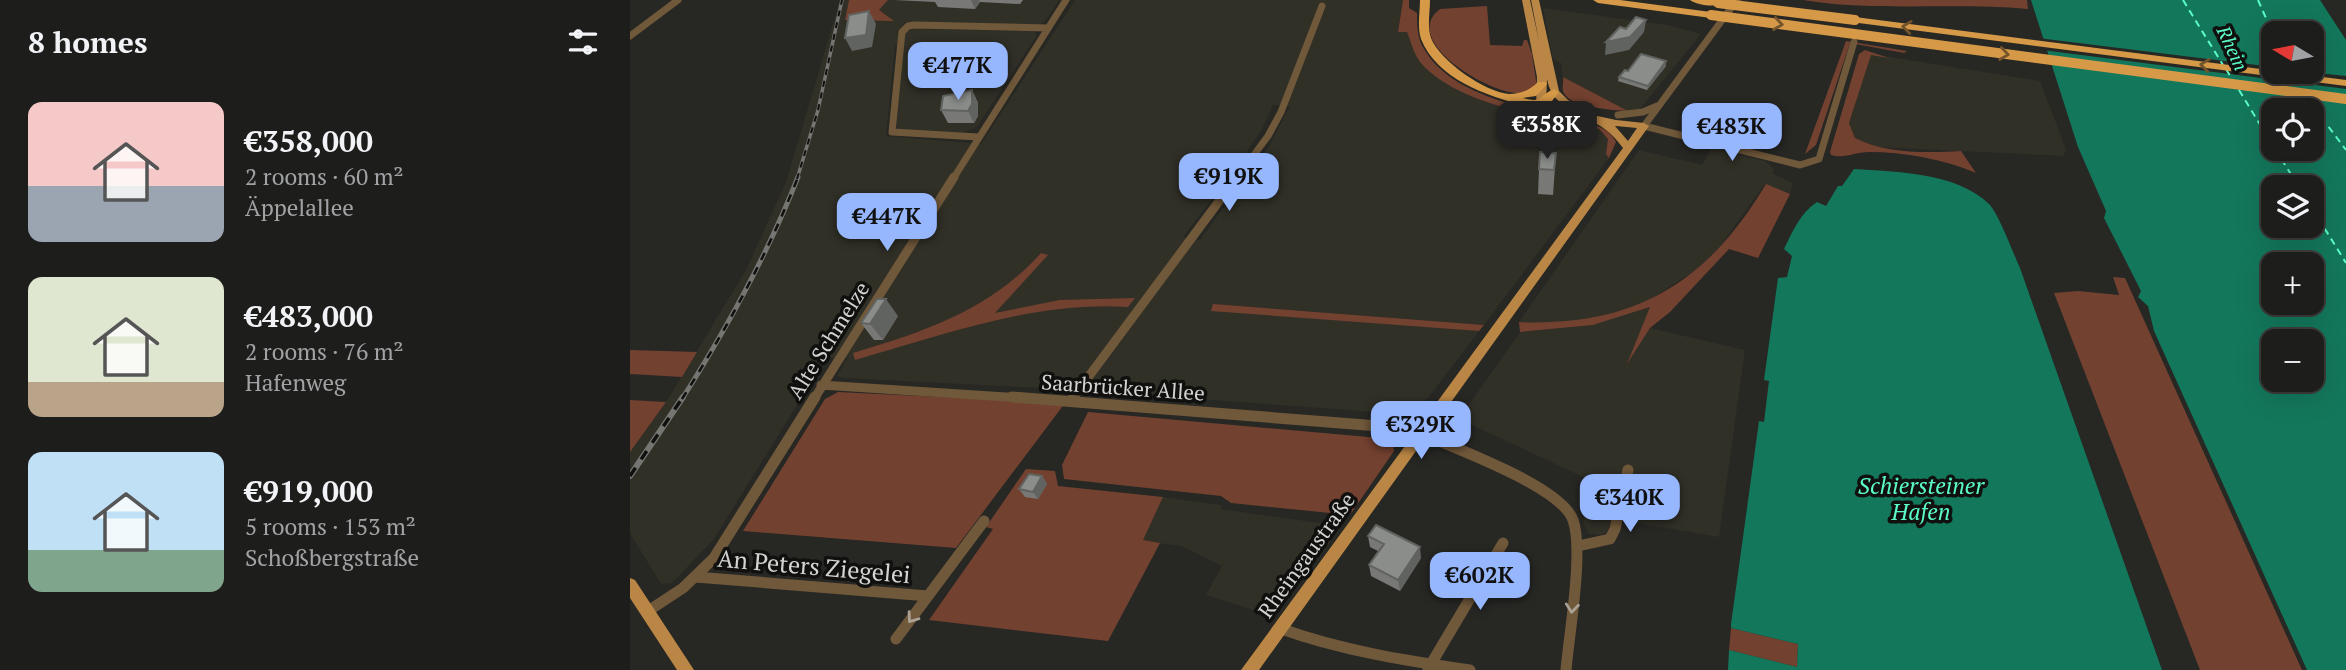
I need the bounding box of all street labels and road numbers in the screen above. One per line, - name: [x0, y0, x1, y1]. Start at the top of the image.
- street label: Alte Schmelze: [781, 276, 875, 404]
- street label: Saarbrücker Allee: [1040, 367, 1206, 407]
- street label: Rheingaustraße: [1251, 487, 1361, 623]
- street label: An Peters Ziegelei: [716, 542, 912, 590]

